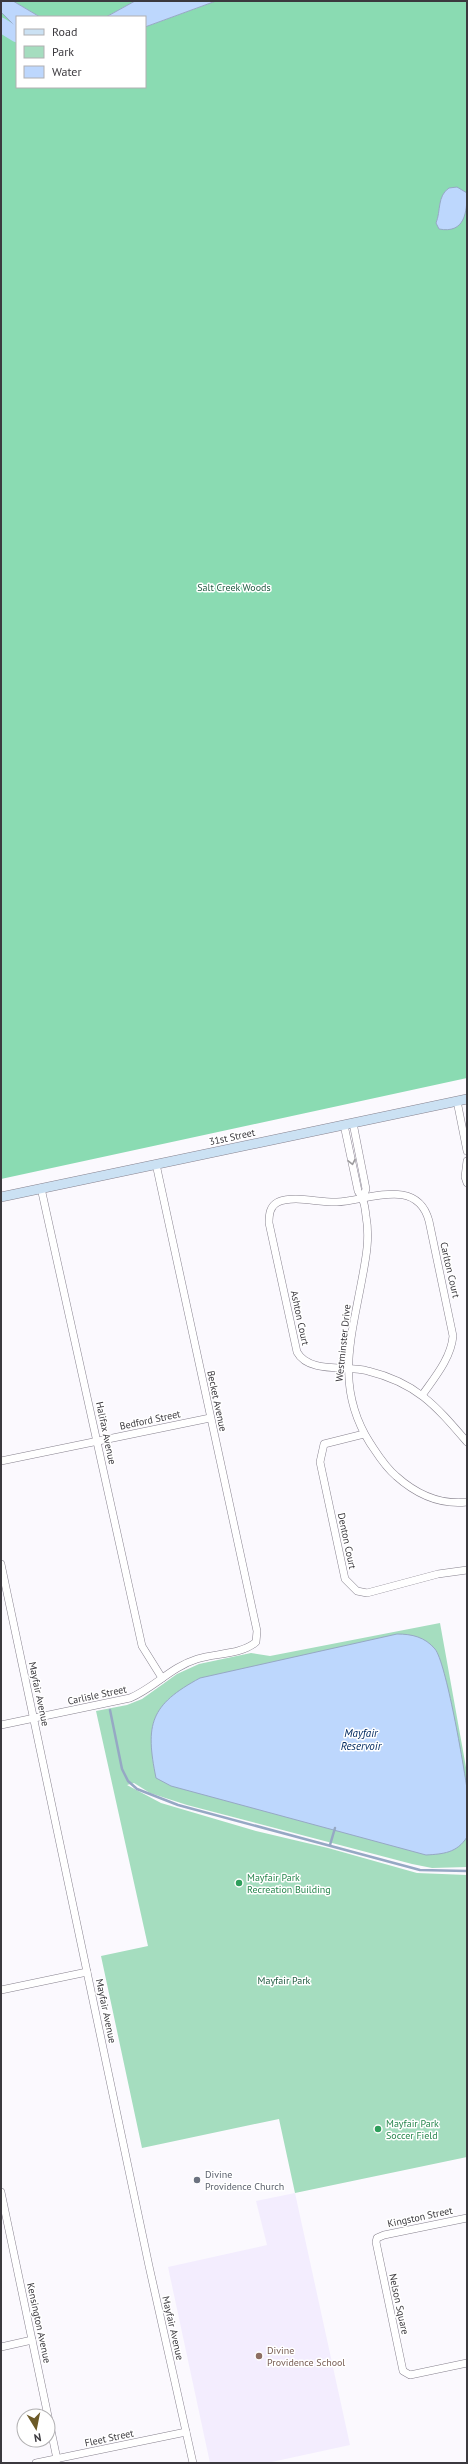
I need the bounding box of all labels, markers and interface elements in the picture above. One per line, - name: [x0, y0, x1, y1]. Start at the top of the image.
- legend: [16, 16, 146, 88]
- text: Road: [52, 24, 77, 39]
- text: Park: [52, 44, 74, 59]
- text: Water: [52, 64, 82, 79]
- park label: Salt Creek Woods: [197, 581, 271, 594]
- street label: 31st Street: [208, 1126, 257, 1148]
- one-way arrow: [347, 1159, 355, 1165]
- street label: Carlton Court: [437, 1241, 463, 1300]
- street label: Ashton Court: [288, 1289, 312, 1347]
- street label: Westminster Drive: [332, 1304, 354, 1382]
- street label: Becket Avenue: [204, 1369, 230, 1433]
- street label: Halifax Avenue: [93, 1400, 119, 1466]
- street label: Bedford Street: [118, 1407, 182, 1433]
- street label: Denton Court: [335, 1512, 359, 1571]
- street label: Mayfair Avenue: [26, 1661, 52, 1727]
- street label: Carlisle Street: [66, 1682, 128, 1708]
- water label: Mayfair Reservoir: [341, 1726, 383, 1753]
- place label: Mayfair Park Recreation Building: [247, 1871, 331, 1896]
- marker: Mayfair Park Recreation Building: [234, 1878, 244, 1888]
- park label: Mayfair Park: [258, 1974, 311, 1987]
- street label: Mayfair Avenue: [93, 1978, 119, 2044]
- place label: Mayfair Park Soccer Field: [386, 2117, 439, 2142]
- marker: Mayfair Park Soccer Field: [373, 2124, 383, 2134]
- place label: Divine Providence Church: [205, 2168, 284, 2193]
- marker: Divine Providence Church: [192, 2175, 202, 2185]
- street label: Kingston Street: [386, 2204, 454, 2230]
- street label: Nelson Square: [386, 2272, 412, 2336]
- street label: Kensington Avenue: [24, 2282, 54, 2364]
- street label: Mayfair Avenue: [159, 2295, 187, 2361]
- place label: Divine Providence School: [267, 2344, 345, 2369]
- marker: Divine Providence School: [254, 2351, 264, 2361]
- north arrow: [16, 2408, 56, 2448]
- street label: Fleet Street: [83, 2426, 135, 2450]
- text: N: [33, 2430, 43, 2445]

